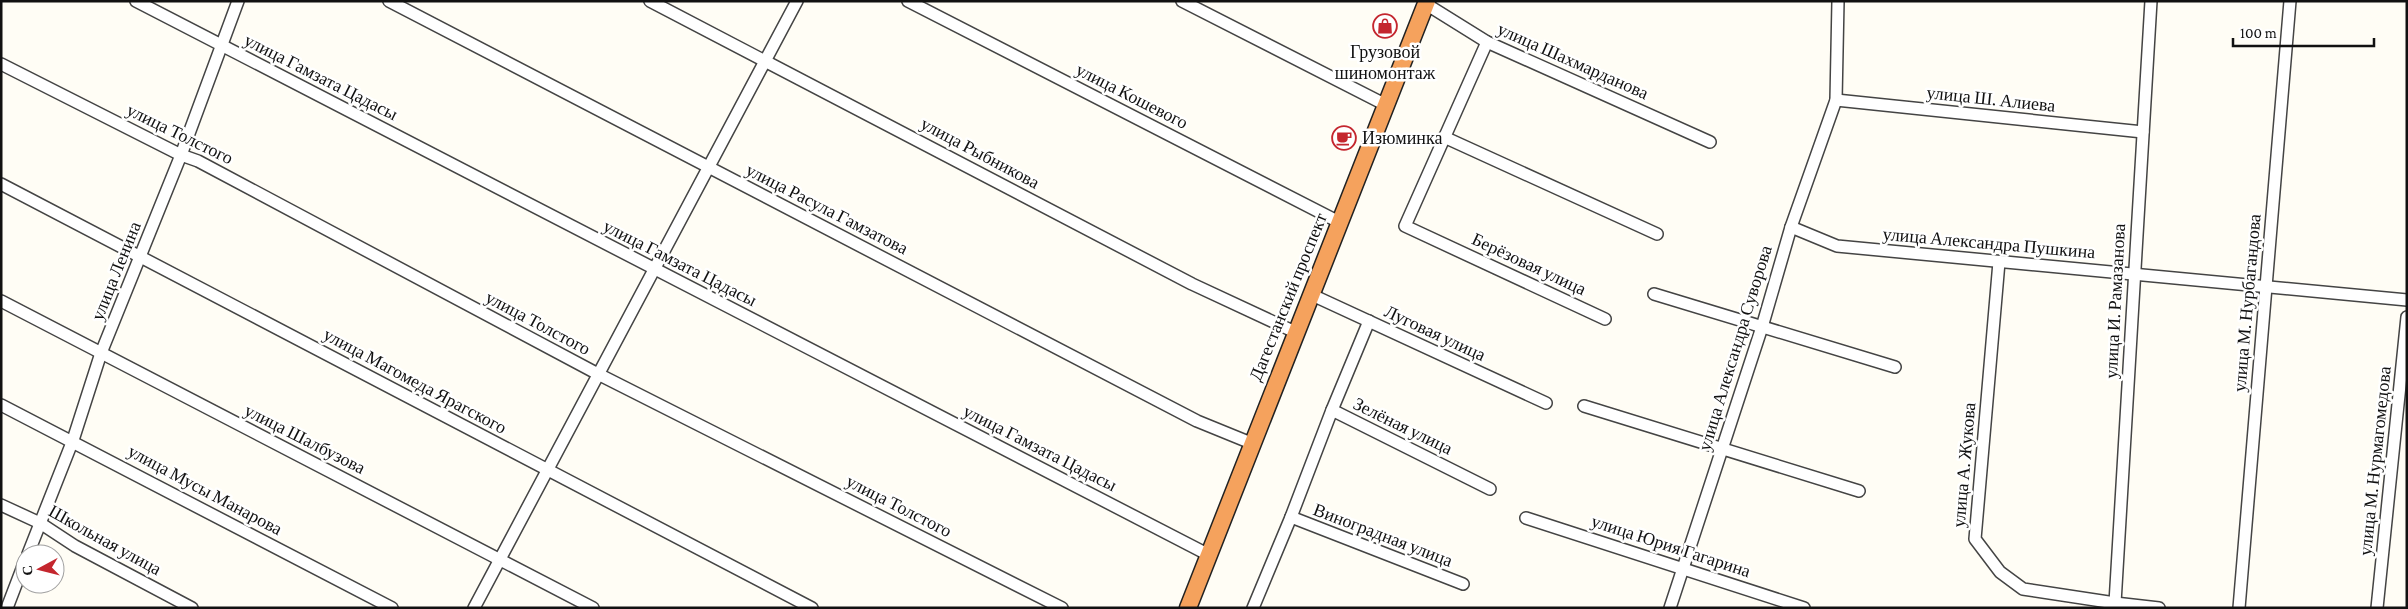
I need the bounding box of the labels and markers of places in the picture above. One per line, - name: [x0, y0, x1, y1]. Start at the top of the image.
- shop icon: Грузовой шиномонтаж: [1372, 13, 1398, 39]
- place label: Грузовой шиномонтаж: [1335, 42, 1436, 83]
- cafe icon: Изюминка: [1331, 125, 1357, 151]
- place label: Изюминка: [1362, 128, 1442, 148]

